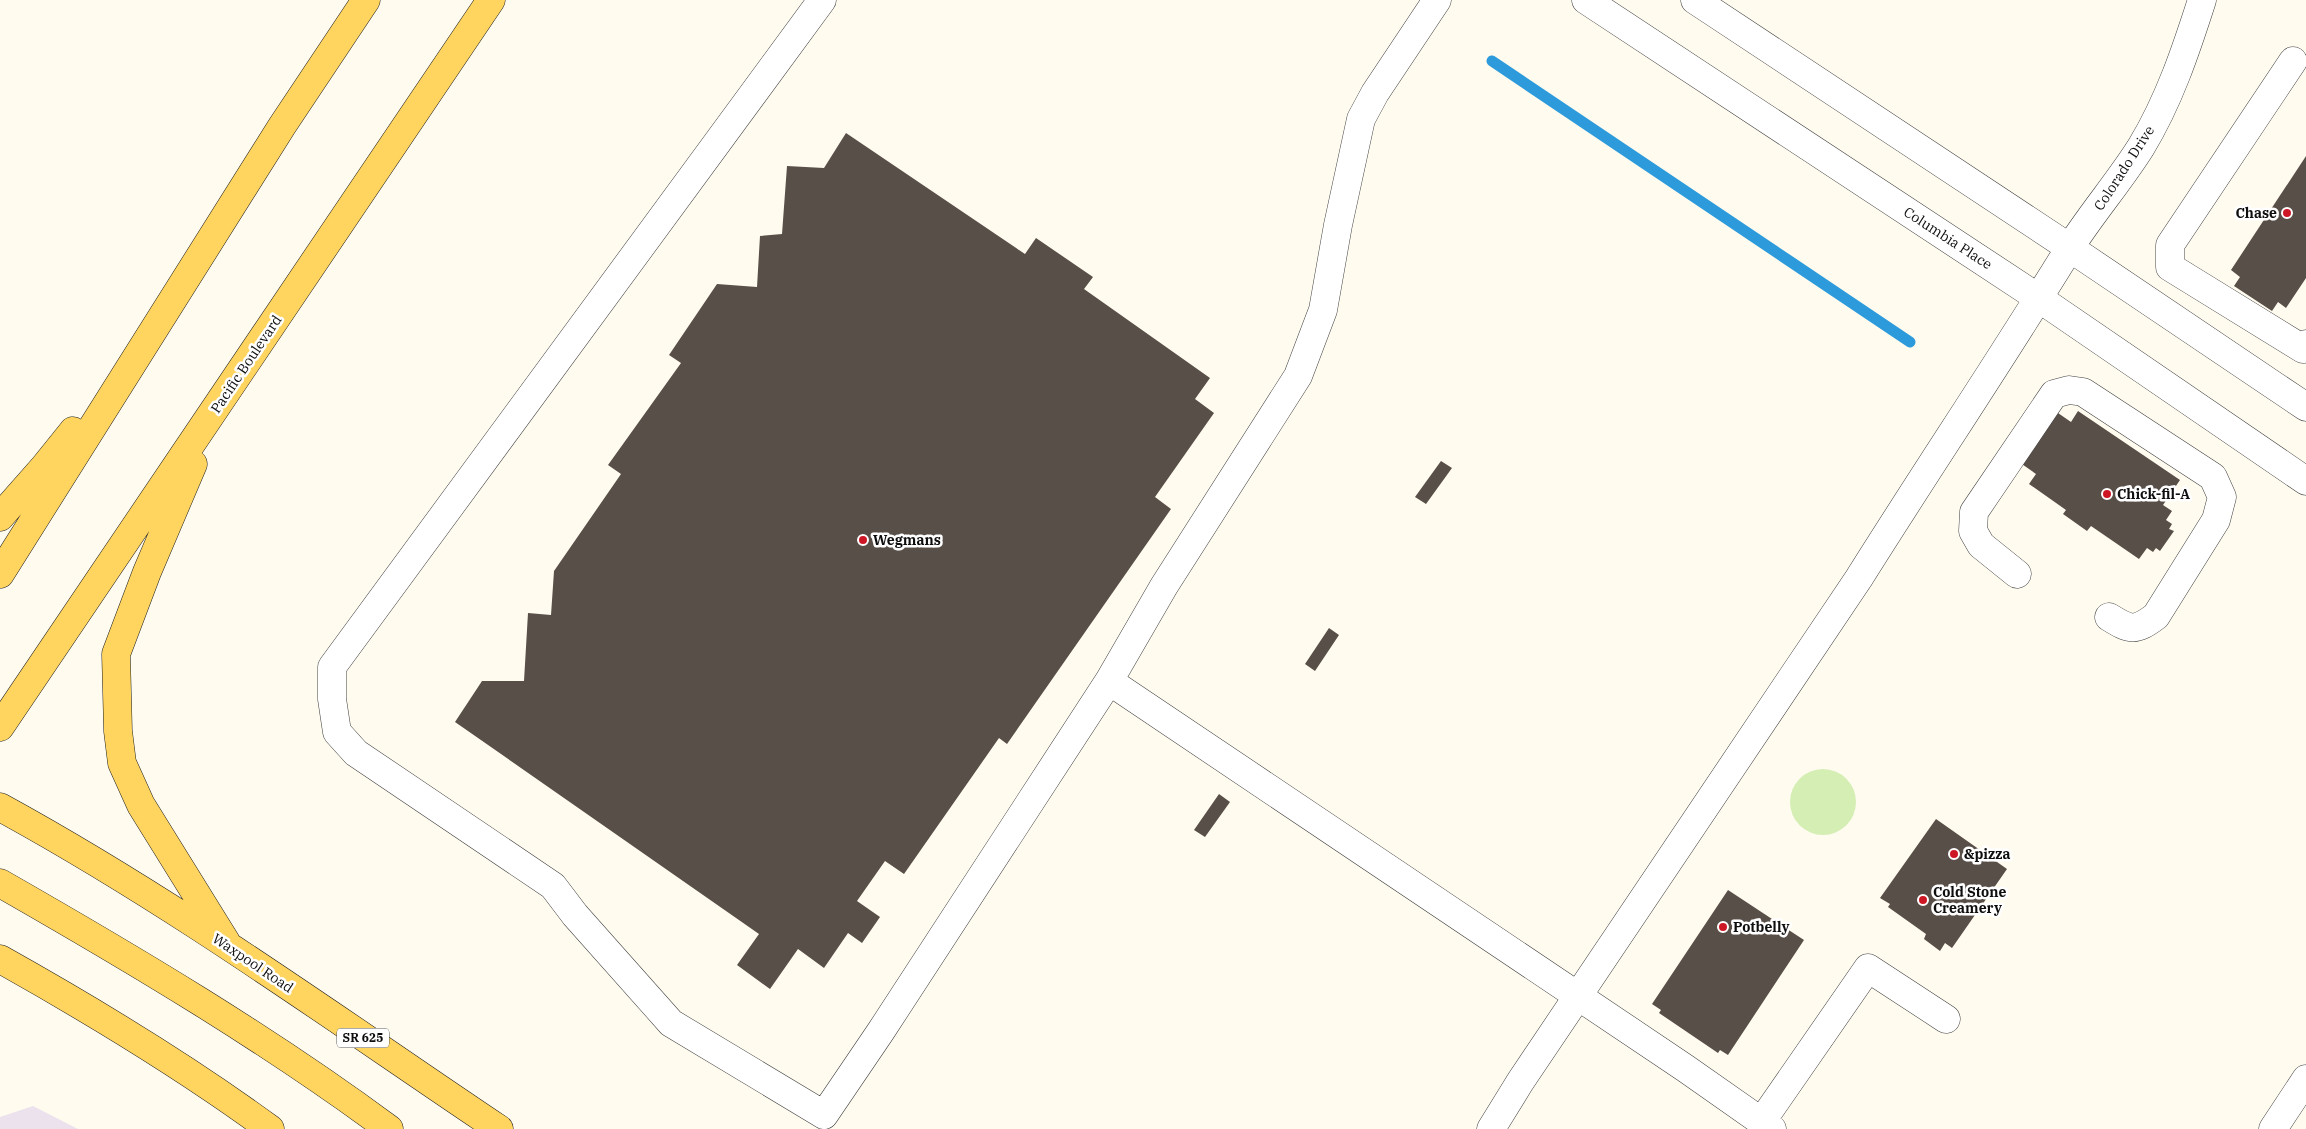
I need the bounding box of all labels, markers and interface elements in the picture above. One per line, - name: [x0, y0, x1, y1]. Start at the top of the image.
- street label: Colorado Drive: [2090, 122, 2158, 214]
- street label: Columbia Place: [1900, 203, 1996, 273]
- place label: Chase: [2236, 204, 2277, 222]
- marker: Chase: [2281, 207, 2293, 219]
- street label: Pacific Boulevard: [207, 311, 286, 416]
- place label: Chick-fil-A: [2117, 485, 2190, 503]
- marker: Chick-fil-A: [2101, 488, 2113, 500]
- place label: Wegmans: [873, 531, 941, 549]
- marker: Wegmans: [857, 534, 869, 546]
- place label: &pizza: [1964, 845, 2010, 863]
- marker: &pizza: [1948, 848, 1960, 860]
- place label: Cold Stone Creamery: [1933, 883, 2006, 917]
- marker: Cold Stone Creamery: [1917, 894, 1929, 906]
- place label: Potbelly: [1733, 918, 1789, 936]
- marker: Potbelly: [1717, 921, 1729, 933]
- street label: Waxpool Road: [209, 929, 297, 997]
- road number: SR 625: [337, 1028, 389, 1048]

